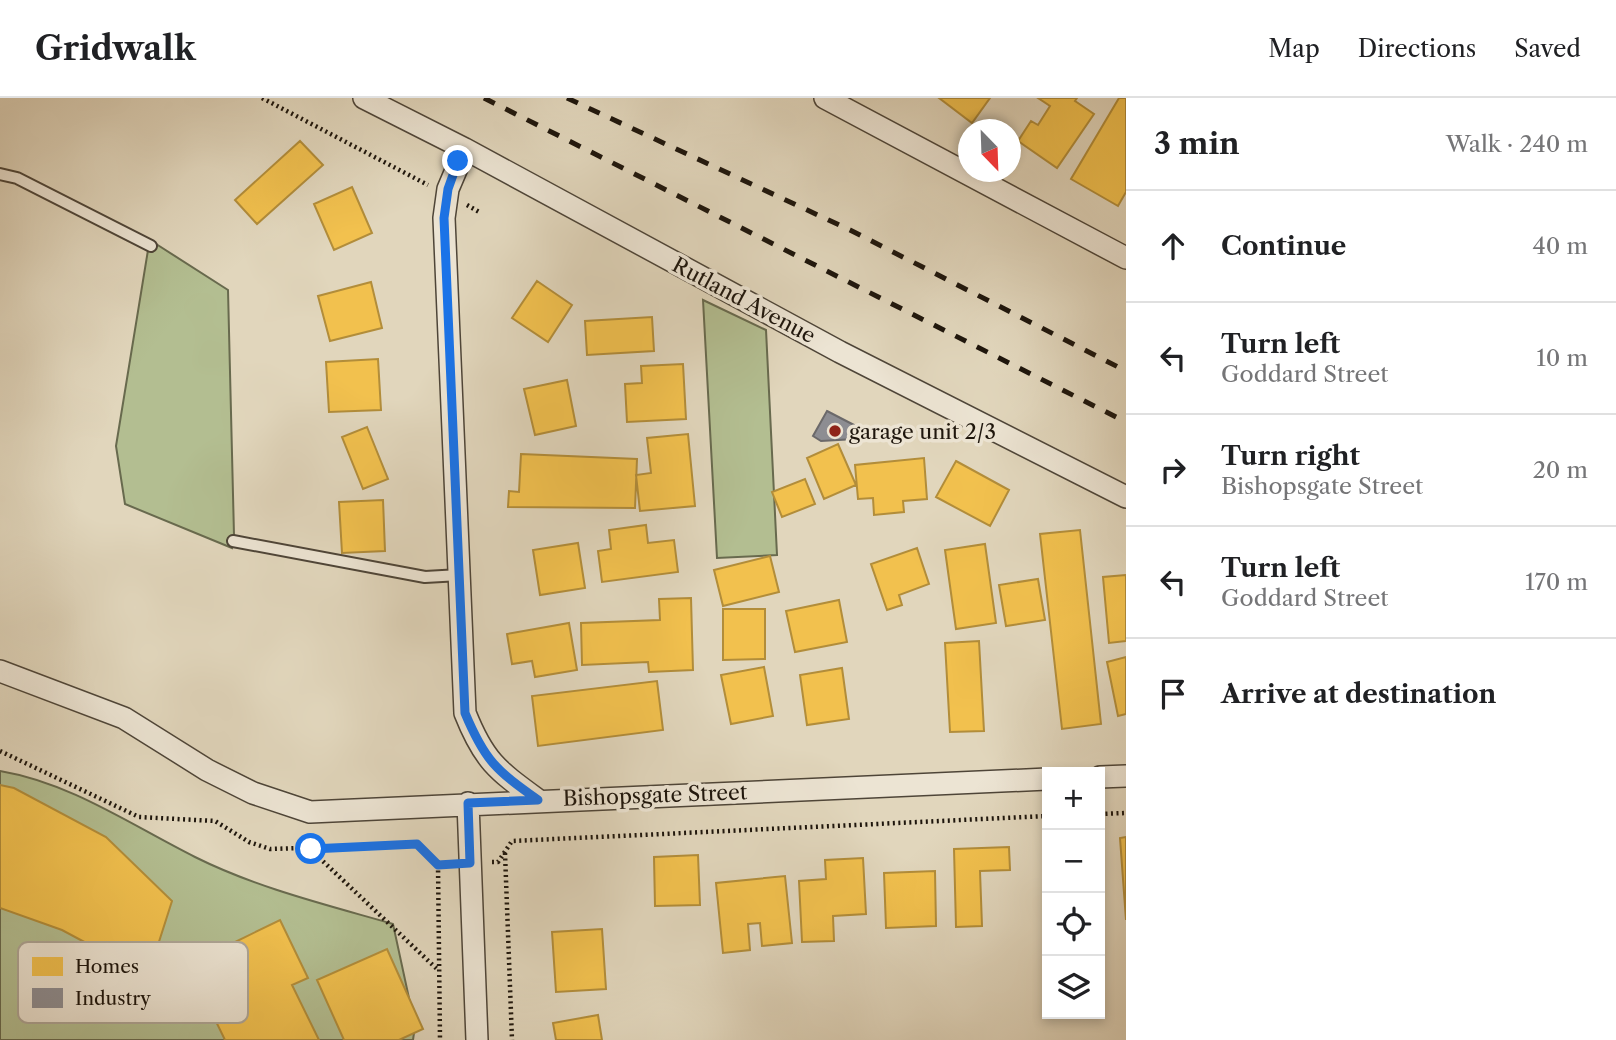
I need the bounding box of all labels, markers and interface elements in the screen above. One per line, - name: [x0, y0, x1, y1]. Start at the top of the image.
- text: Gridwalk: [35, 28, 196, 69]
- text: Map: [1268, 34, 1320, 63]
- text: Directions: [1358, 34, 1476, 63]
- text: Saved: [1514, 34, 1581, 63]
- north arrow: [958, 119, 1021, 182]
- text: 3 min: [1154, 125, 1240, 162]
- text: Walk · 240 m: [1446, 130, 1588, 158]
- route end: [442, 145, 473, 176]
- icon: ahead: [1154, 227, 1192, 265]
- text: Continue: [1221, 230, 1346, 262]
- text: 40 m: [1533, 232, 1588, 260]
- street label: Rutland Avenue: [668, 252, 820, 348]
- text: Turn left: [1221, 328, 1340, 360]
- icon: left: [1154, 339, 1192, 377]
- text: 10 m: [1536, 344, 1588, 372]
- text: Goddard Street: [1221, 360, 1388, 388]
- place label: garage unit 2/3: [849, 419, 996, 444]
- marker: garage unit 2/3: [827, 423, 843, 439]
- text: Turn right: [1221, 440, 1360, 472]
- icon: right: [1154, 451, 1192, 489]
- text: 20 m: [1533, 456, 1588, 484]
- text: Bishopsgate Street: [1221, 472, 1423, 500]
- text: Turn left: [1221, 552, 1340, 584]
- icon: left: [1154, 563, 1192, 601]
- text: 170 m: [1525, 568, 1588, 596]
- text: Goddard Street: [1221, 584, 1388, 612]
- icon: arrive: [1154, 675, 1192, 713]
- text: Arrive at destination: [1221, 678, 1496, 710]
- map controls: [1042, 767, 1105, 1019]
- button: +: [1042, 767, 1105, 830]
- street label: Bishopsgate Street: [562, 779, 748, 811]
- button: −: [1042, 830, 1105, 893]
- route start: [295, 833, 326, 864]
- button: locate: [1042, 893, 1105, 956]
- legend: [18, 942, 248, 1023]
- text: Homes: [75, 955, 139, 978]
- button: layers: [1042, 956, 1105, 1019]
- text: Industry: [75, 987, 151, 1010]

